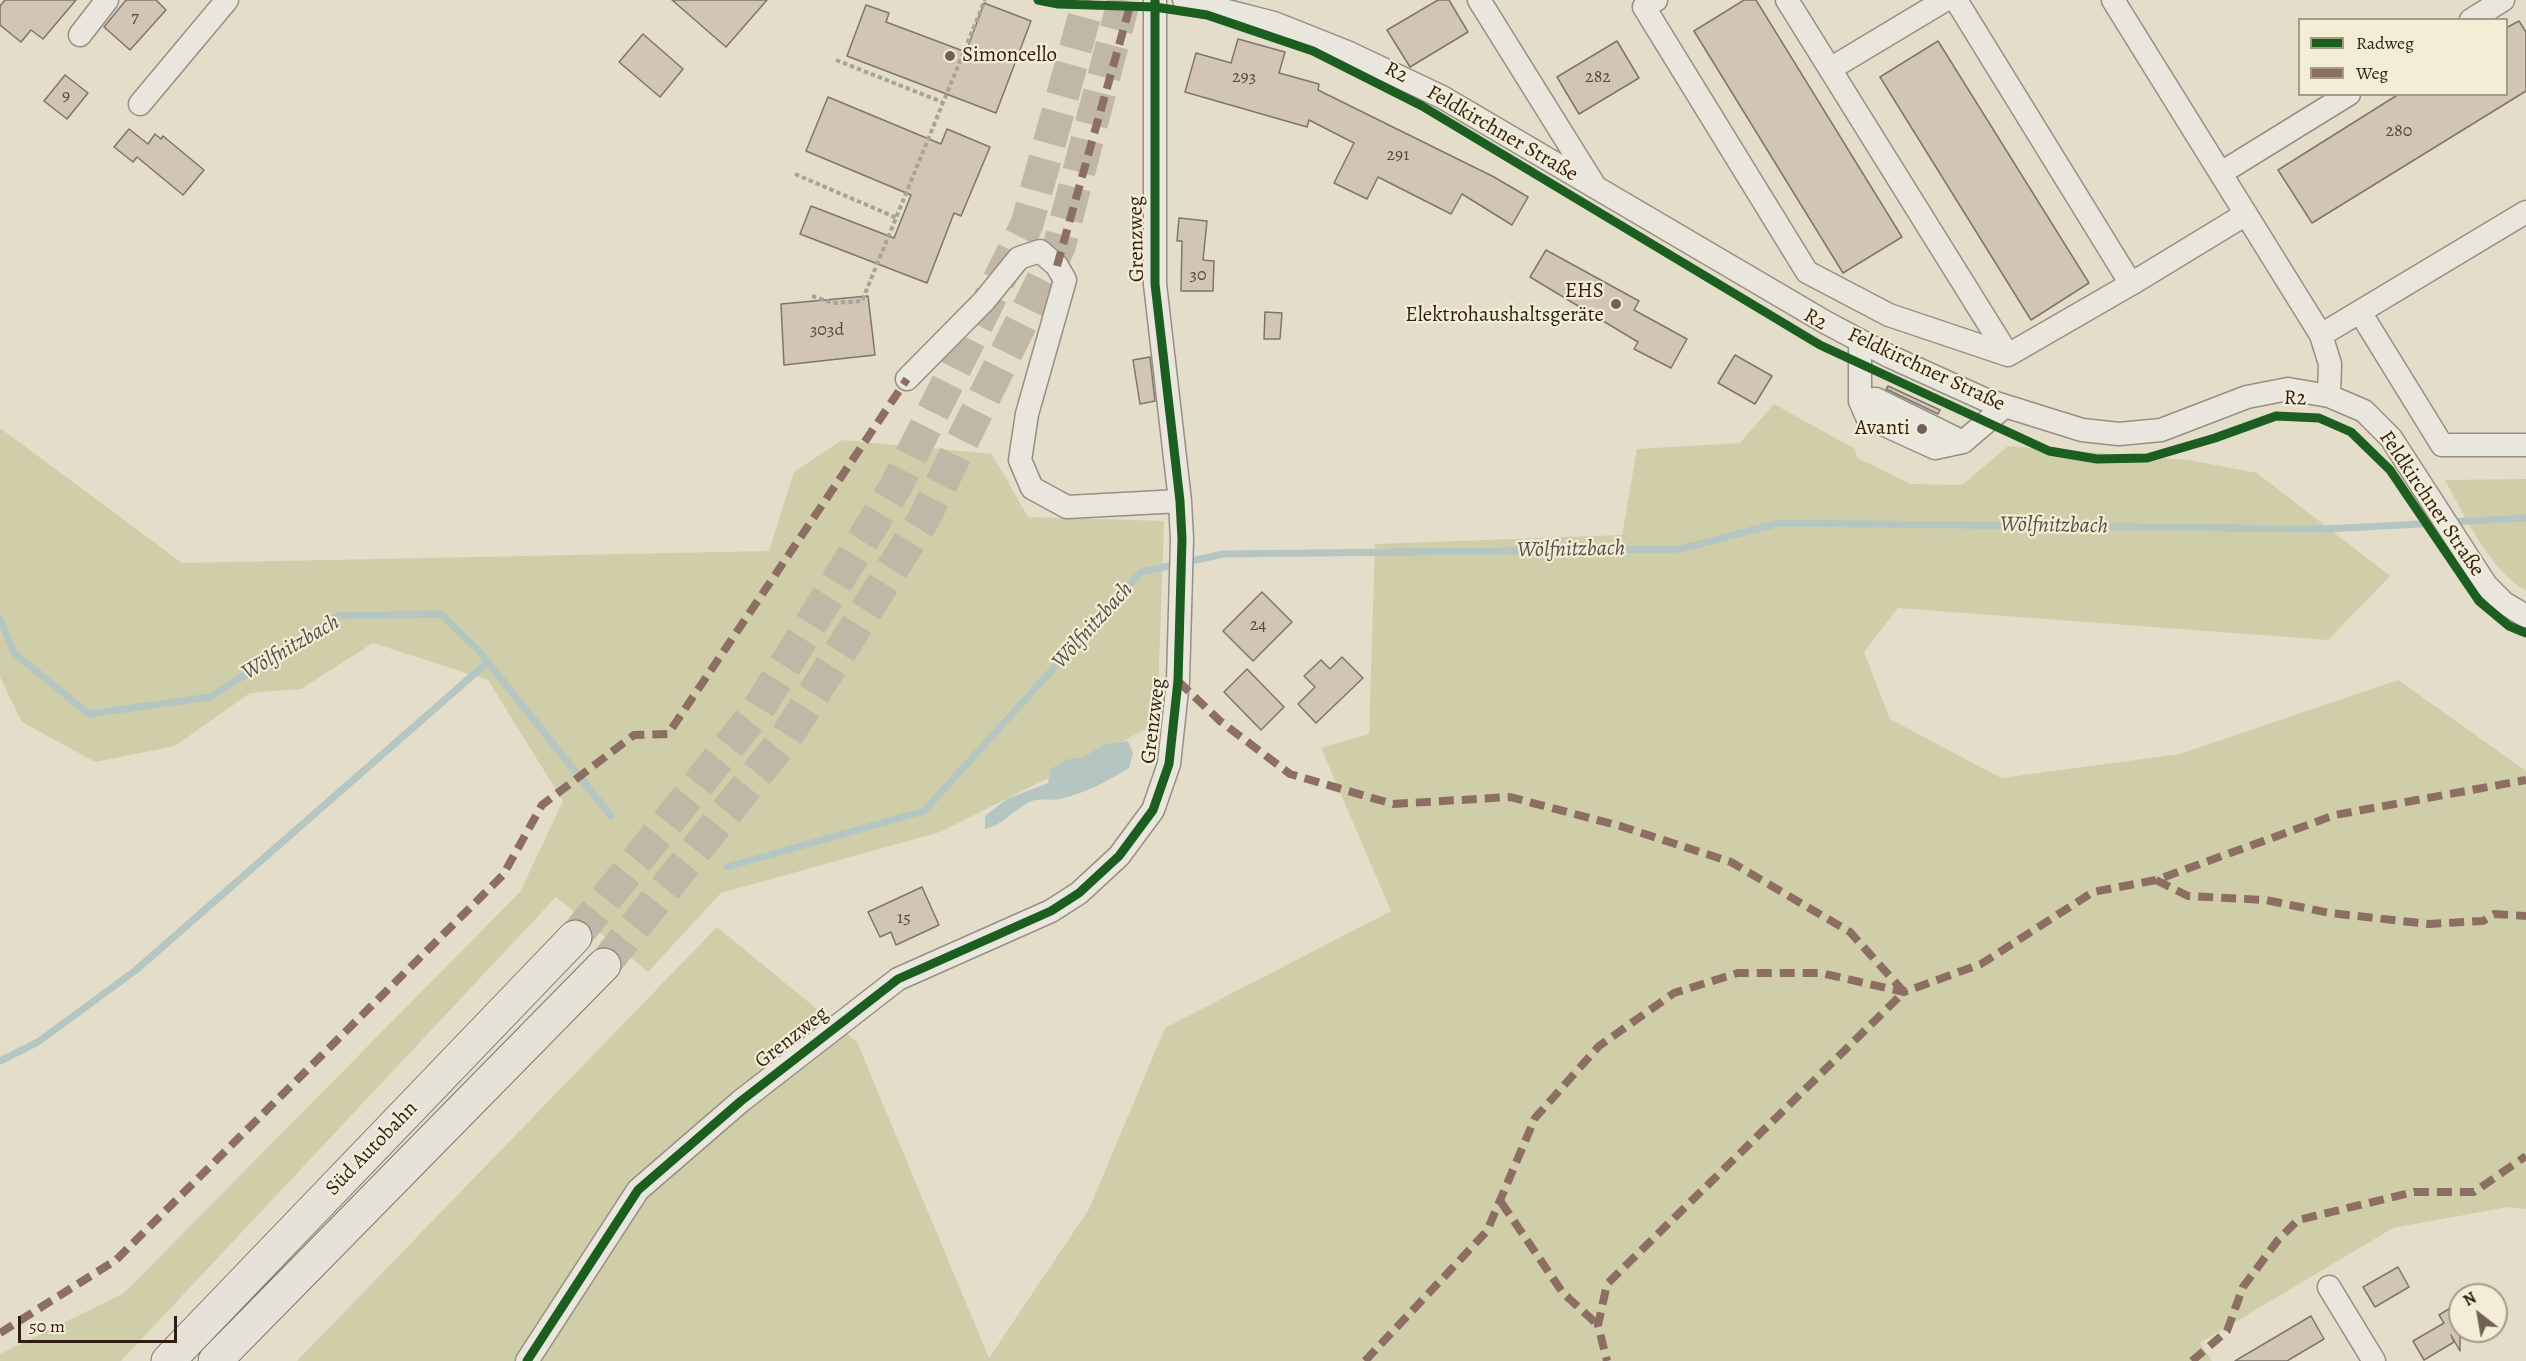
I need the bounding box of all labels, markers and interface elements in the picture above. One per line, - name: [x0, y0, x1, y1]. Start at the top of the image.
- house number: 7: [131, 7, 139, 29]
- legend: [2298, 18, 2508, 96]
- text: Radweg: [2356, 31, 2414, 55]
- place label: Simoncello: [962, 43, 1057, 69]
- marker: Simoncello: [943, 49, 957, 63]
- street label: R2: [1380, 57, 1412, 89]
- text: Weg: [2356, 61, 2388, 85]
- house number: 293: [1232, 67, 1256, 89]
- house number: 282: [1585, 67, 1611, 89]
- street label: Feldkirchner Straße: [1422, 80, 1582, 188]
- house number: 9: [62, 86, 70, 108]
- house number: 280: [2386, 121, 2412, 143]
- house number: 291: [1387, 145, 1409, 167]
- street label: Grenzweg: [1124, 196, 1150, 282]
- house number: 30: [1189, 265, 1207, 287]
- place label: EHS Elektrohaushaltsgeräte: [1405, 279, 1604, 329]
- marker: EHS Elektrohaushaltsgeräte: [1609, 297, 1623, 311]
- street label: R2: [1799, 303, 1831, 337]
- house number: 303d: [810, 320, 844, 342]
- street label: Feldkirchner Straße: [1843, 323, 2009, 417]
- street label: R2: [2283, 386, 2307, 412]
- place label: Avanti: [1855, 416, 1910, 442]
- marker: Avanti: [1915, 422, 1929, 436]
- street label: Feldkirchner Straße: [2373, 426, 2489, 582]
- water label: Wölfnitzbach: [2000, 512, 2108, 540]
- water label: Wölfnitzbach: [1517, 536, 1625, 564]
- water label: Wölfnitzbach: [1047, 577, 1139, 675]
- water label: Wölfnitzbach: [238, 609, 344, 687]
- house number: 24: [1250, 615, 1266, 637]
- street label: Grenzweg: [1136, 677, 1172, 765]
- house number: 15: [897, 908, 911, 930]
- street label: Grenzweg: [750, 1002, 834, 1074]
- street label: Süd Autobahn: [321, 1096, 423, 1202]
- north arrow: [2448, 1283, 2508, 1343]
- text: N: [2459, 1287, 2480, 1312]
- scale bar: [21, 1304, 180, 1342]
- text: 50 m: [29, 1314, 65, 1338]

